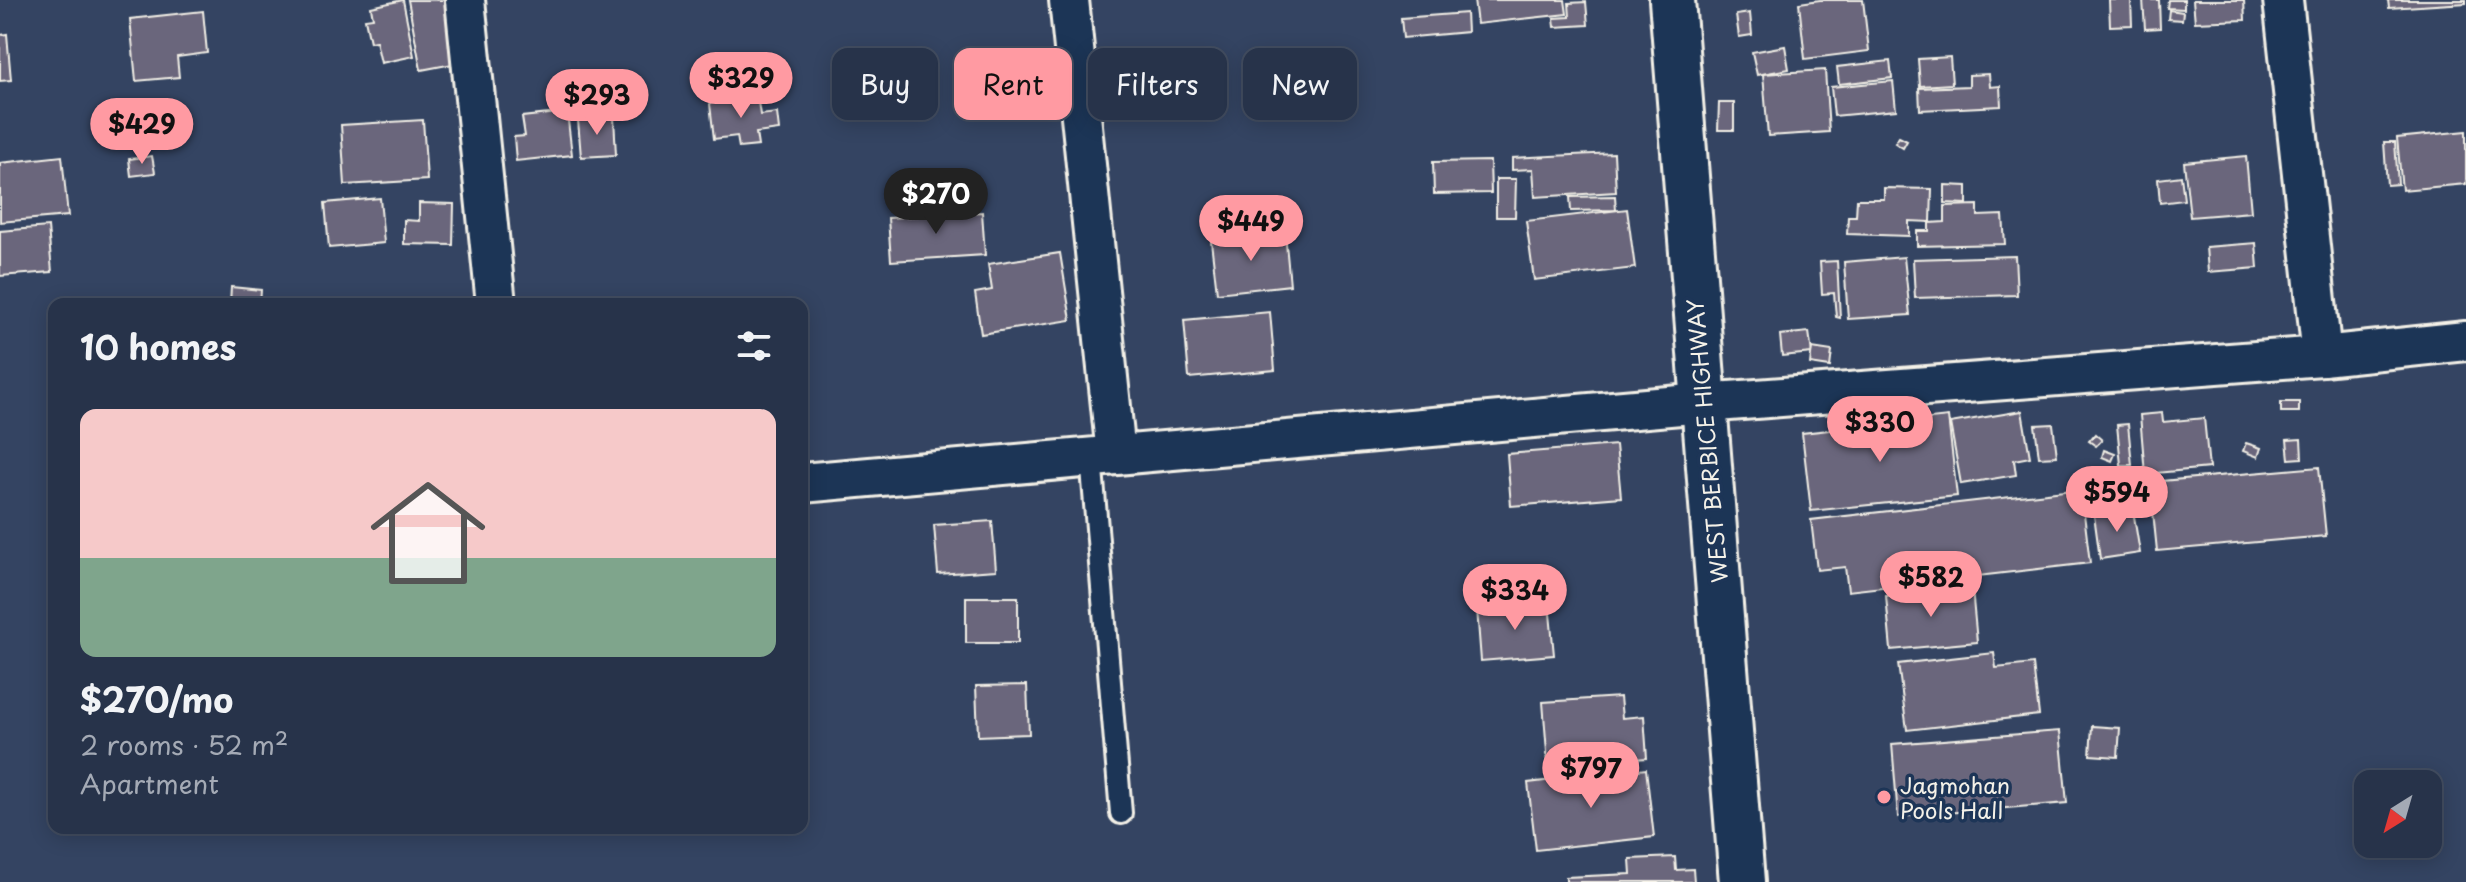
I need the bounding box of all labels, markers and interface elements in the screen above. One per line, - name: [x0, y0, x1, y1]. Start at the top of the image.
- chip: Buy: [832, 48, 938, 120]
- chip: Rent: [954, 48, 1072, 120]
- chip: Filters: [1088, 48, 1227, 120]
- chip: New: [1243, 48, 1357, 120]
- pin: $329: [694, 52, 788, 120]
- text: $329: [708, 58, 774, 97]
- pin: $293: [550, 69, 644, 137]
- text: $293: [564, 75, 630, 114]
- pin: $429: [95, 98, 189, 166]
- text: $429: [108, 104, 176, 143]
- pin: $270: [889, 168, 983, 236]
- text: $270: [902, 174, 970, 213]
- pin: $449: [1204, 195, 1298, 263]
- text: $449: [1217, 201, 1285, 240]
- street label: WEST BERBICE HIGHWAY: [1677, 298, 1735, 584]
- text: 10 homes: [80, 320, 236, 372]
- icon: filters: [732, 324, 776, 368]
- pin: $330: [1833, 396, 1927, 464]
- text: $330: [1845, 402, 1915, 441]
- icon: home: [356, 461, 500, 605]
- pin: $594: [2070, 466, 2164, 534]
- text: $594: [2084, 472, 2150, 511]
- pin: $582: [1884, 551, 1978, 619]
- text: $582: [1898, 557, 1964, 596]
- pin: $334: [1468, 564, 1562, 632]
- text: $334: [1481, 570, 1549, 609]
- text: $270/mo: [80, 673, 233, 725]
- text: 2 rooms · 52 m²: [80, 725, 288, 764]
- pin: $797: [1544, 742, 1638, 810]
- text: $797: [1560, 748, 1622, 787]
- text: Apartment: [80, 764, 219, 803]
- place label: Jagmohan Pools Hall: [1900, 768, 2010, 826]
- north arrow: [2354, 770, 2442, 858]
- map controls: [2354, 770, 2442, 858]
- marker: Jagmohan Pools Hall: [1875, 788, 1893, 806]

